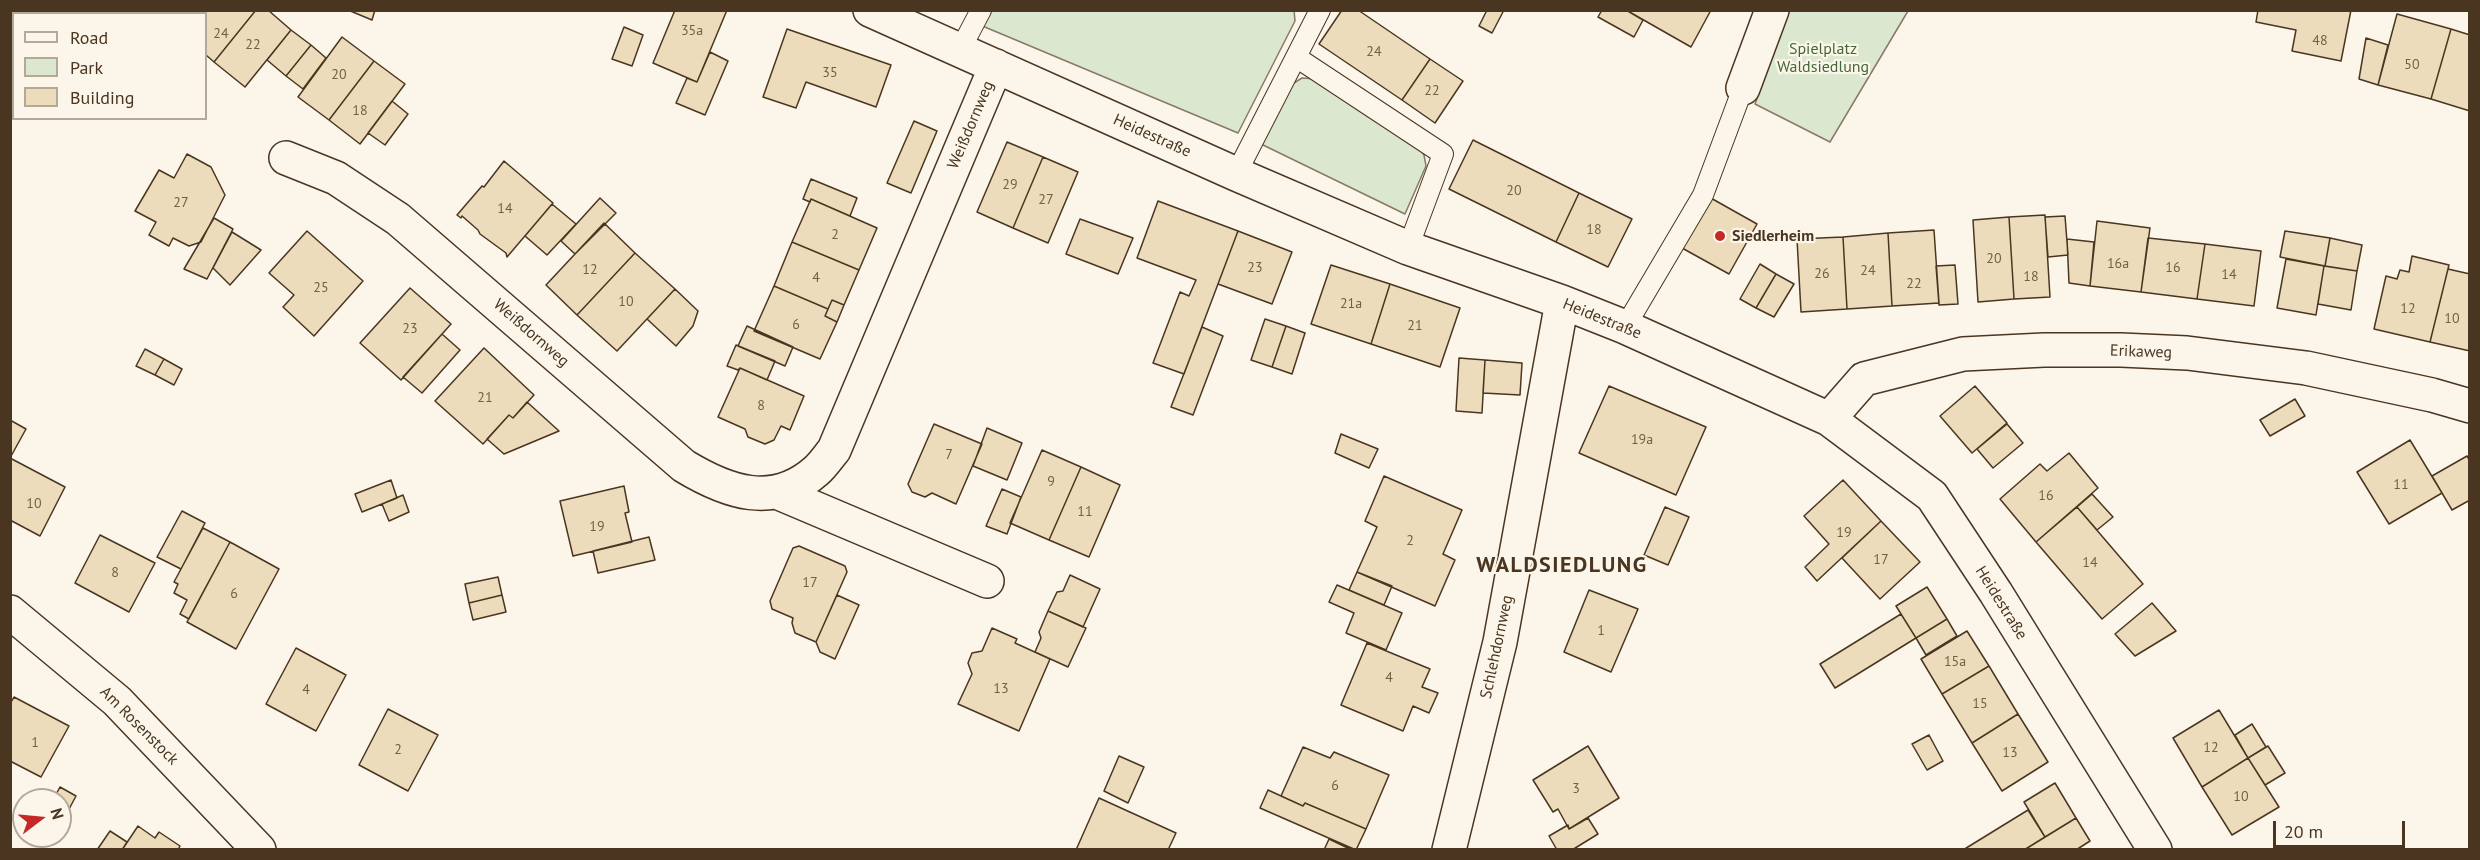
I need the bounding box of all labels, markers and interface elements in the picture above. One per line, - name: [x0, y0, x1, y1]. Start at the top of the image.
- legend: [12, 12, 207, 120]
- house number: 35a: [681, 23, 703, 39]
- text: Road: [70, 26, 108, 49]
- house number: 24: [213, 26, 229, 42]
- house number: 48: [2312, 33, 2328, 49]
- house number: 22: [245, 37, 261, 53]
- park label: Spielplatz Waldsiedlung: [1777, 39, 1869, 77]
- house number: 24: [1366, 44, 1382, 60]
- text: Park: [70, 56, 103, 79]
- house number: 50: [2404, 57, 2420, 73]
- house number: 35: [822, 65, 838, 81]
- house number: 20: [331, 67, 347, 83]
- street label: Weißdornweg: [944, 78, 998, 172]
- house number: 22: [1424, 83, 1440, 99]
- text: Building: [70, 86, 134, 109]
- house number: 18: [352, 103, 368, 119]
- street label: Heidestraße: [1110, 110, 1194, 162]
- house number: 29: [1002, 177, 1018, 193]
- house number: 20: [1506, 183, 1522, 199]
- house number: 27: [1038, 192, 1054, 208]
- house number: 27: [173, 195, 189, 211]
- house number: 14: [497, 201, 513, 217]
- house number: 18: [1586, 222, 1602, 238]
- place label: Siedlerheim: [1732, 226, 1814, 246]
- house number: 2: [831, 227, 839, 243]
- marker: Siedlerheim: [1713, 229, 1727, 243]
- house number: 20: [1986, 251, 2002, 267]
- house number: 16a: [2107, 256, 2129, 272]
- house number: 23: [1247, 260, 1263, 276]
- house number: 16: [2165, 260, 2181, 276]
- house number: 12: [582, 262, 598, 278]
- house number: 24: [1860, 263, 1876, 279]
- house number: 26: [1814, 266, 1830, 282]
- house number: 14: [2221, 267, 2237, 283]
- house number: 18: [2023, 269, 2039, 285]
- house number: 4: [812, 270, 820, 286]
- house number: 22: [1906, 276, 1922, 292]
- house number: 25: [313, 280, 329, 296]
- house number: 10: [618, 294, 634, 310]
- street label: Weißdornweg: [489, 295, 573, 371]
- street label: Heidestraße: [1560, 295, 1644, 343]
- house number: 21a: [1340, 296, 1362, 312]
- house number: 12: [2400, 301, 2416, 317]
- house number: 10: [2444, 311, 2460, 327]
- house number: 6: [792, 317, 800, 333]
- house number: 21: [1407, 318, 1423, 334]
- house number: 23: [402, 321, 418, 337]
- street label: Erikaweg: [2110, 341, 2172, 363]
- house number: 21: [477, 390, 493, 406]
- house number: 8: [757, 398, 765, 414]
- house number: 19a: [1631, 432, 1653, 448]
- house number: 7: [945, 447, 953, 463]
- house number: 9: [1047, 474, 1055, 490]
- house number: 11: [2393, 477, 2409, 493]
- house number: 16: [2038, 488, 2054, 504]
- house number: 10: [26, 496, 42, 512]
- house number: 11: [1077, 504, 1093, 520]
- house number: 19: [589, 519, 605, 535]
- house number: 19: [1836, 525, 1852, 541]
- house number: 2: [1406, 533, 1414, 549]
- house number: 17: [1873, 552, 1889, 568]
- district label: WALDSIEDLUNG: [1476, 553, 1648, 579]
- house number: 14: [2082, 555, 2098, 571]
- street label: Heidestraße: [1971, 563, 2031, 643]
- house number: 8: [111, 565, 119, 581]
- house number: 17: [802, 575, 818, 591]
- house number: 6: [230, 586, 238, 602]
- street label: Schlehdornweg: [1477, 593, 1517, 701]
- house number: 1: [1597, 623, 1605, 639]
- house number: 15a: [1944, 654, 1966, 670]
- house number: 4: [1385, 670, 1393, 686]
- house number: 13: [993, 681, 1009, 697]
- house number: 4: [302, 682, 310, 698]
- street label: Am Rosenstock: [96, 683, 182, 769]
- house number: 15: [1972, 696, 1988, 712]
- house number: 1: [31, 735, 39, 751]
- house number: 12: [2203, 740, 2219, 756]
- house number: 2: [394, 742, 402, 758]
- house number: 13: [2002, 745, 2018, 761]
- house number: 6: [1331, 778, 1339, 794]
- house number: 3: [1572, 781, 1580, 797]
- north arrow: [12, 788, 72, 848]
- house number: 10: [2233, 789, 2249, 805]
- text: N: [46, 806, 68, 821]
- scale bar: [2276, 809, 2408, 847]
- text: 20 m: [2284, 820, 2323, 843]

